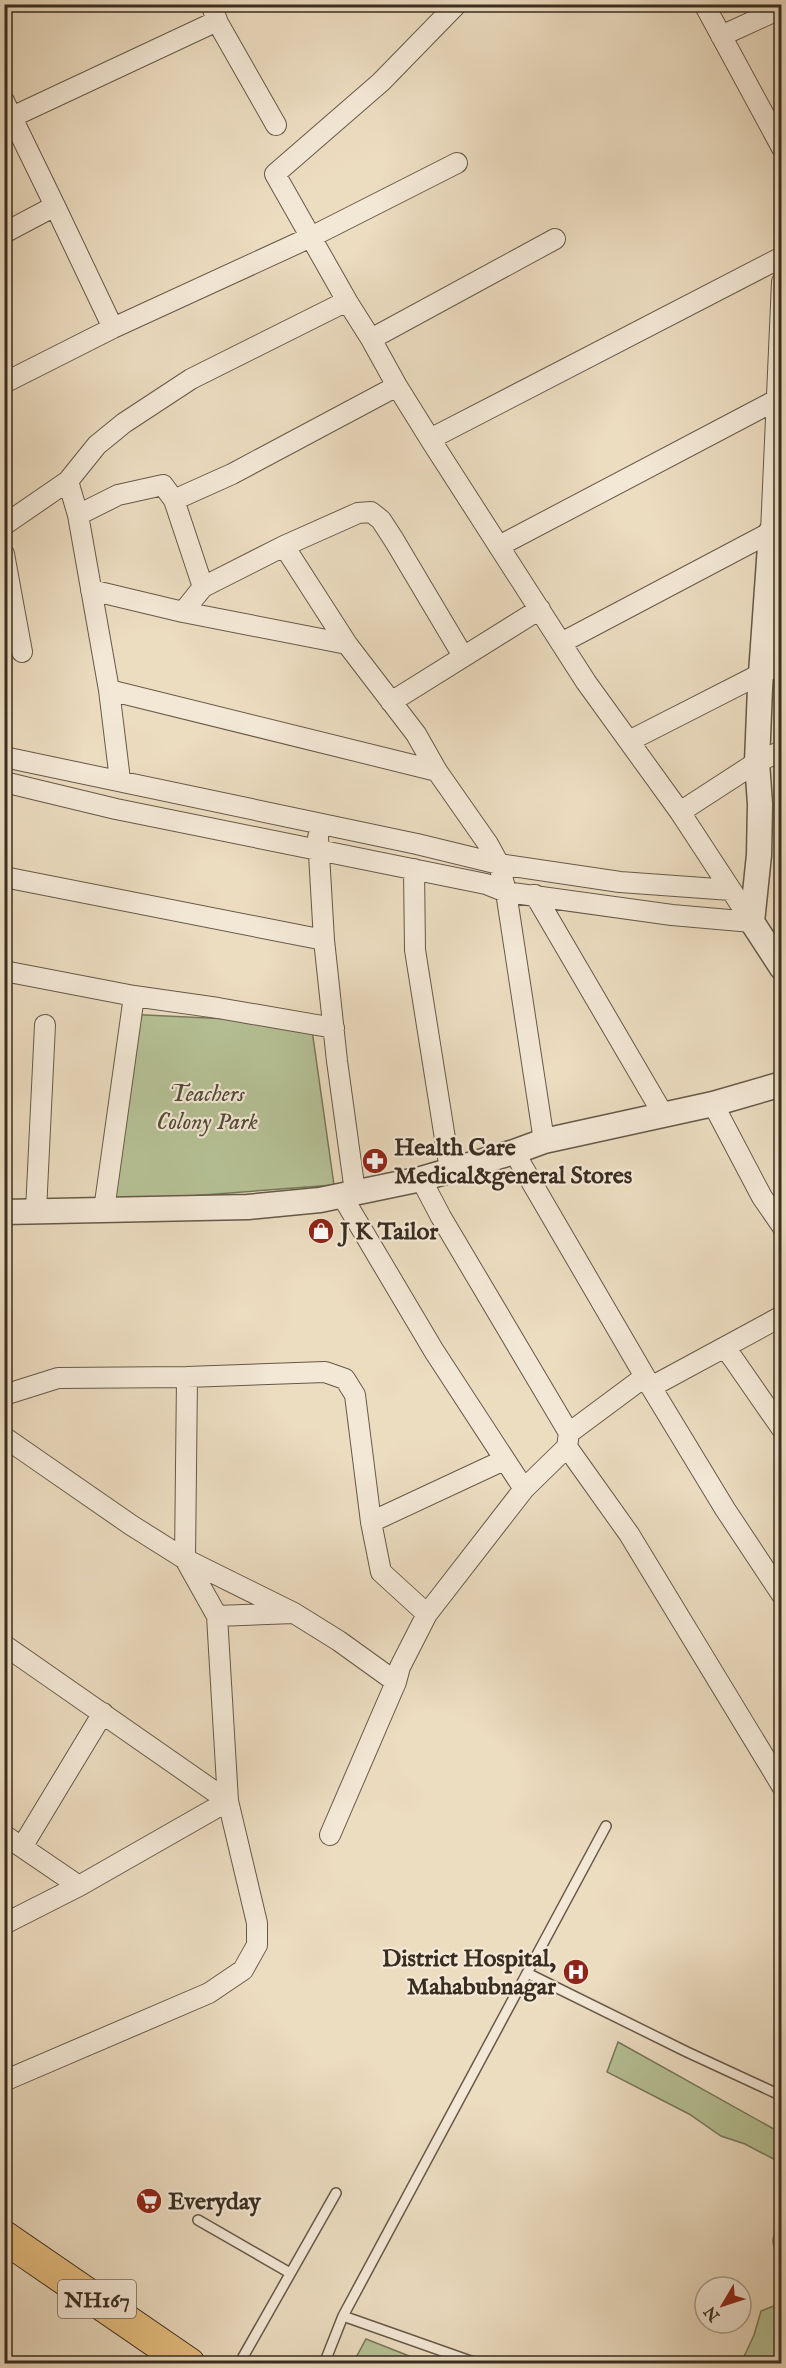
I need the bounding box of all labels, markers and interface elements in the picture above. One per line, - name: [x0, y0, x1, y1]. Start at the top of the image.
- park label: Teachers Colony Park: [156, 1079, 258, 1138]
- place label: Health Care Medical&general Stores: [394, 1133, 633, 1192]
- pharmacy icon: Health Care Medical&general Stores: [360, 1146, 390, 1176]
- shop icon: J K Tailor: [306, 1216, 336, 1246]
- place label: J K Tailor: [337, 1217, 438, 1248]
- place label: District Hospital, Mahabubnagar: [382, 1944, 557, 2003]
- hospital icon: District Hospital, Mahabubnagar: [561, 1957, 591, 1987]
- supermarket icon: Everyday: [134, 2186, 164, 2216]
- place label: Everyday: [168, 2187, 262, 2218]
- north arrow: [693, 2275, 753, 2335]
- road number: NH167: [58, 2280, 136, 2318]
- text: N: [701, 2301, 726, 2326]

